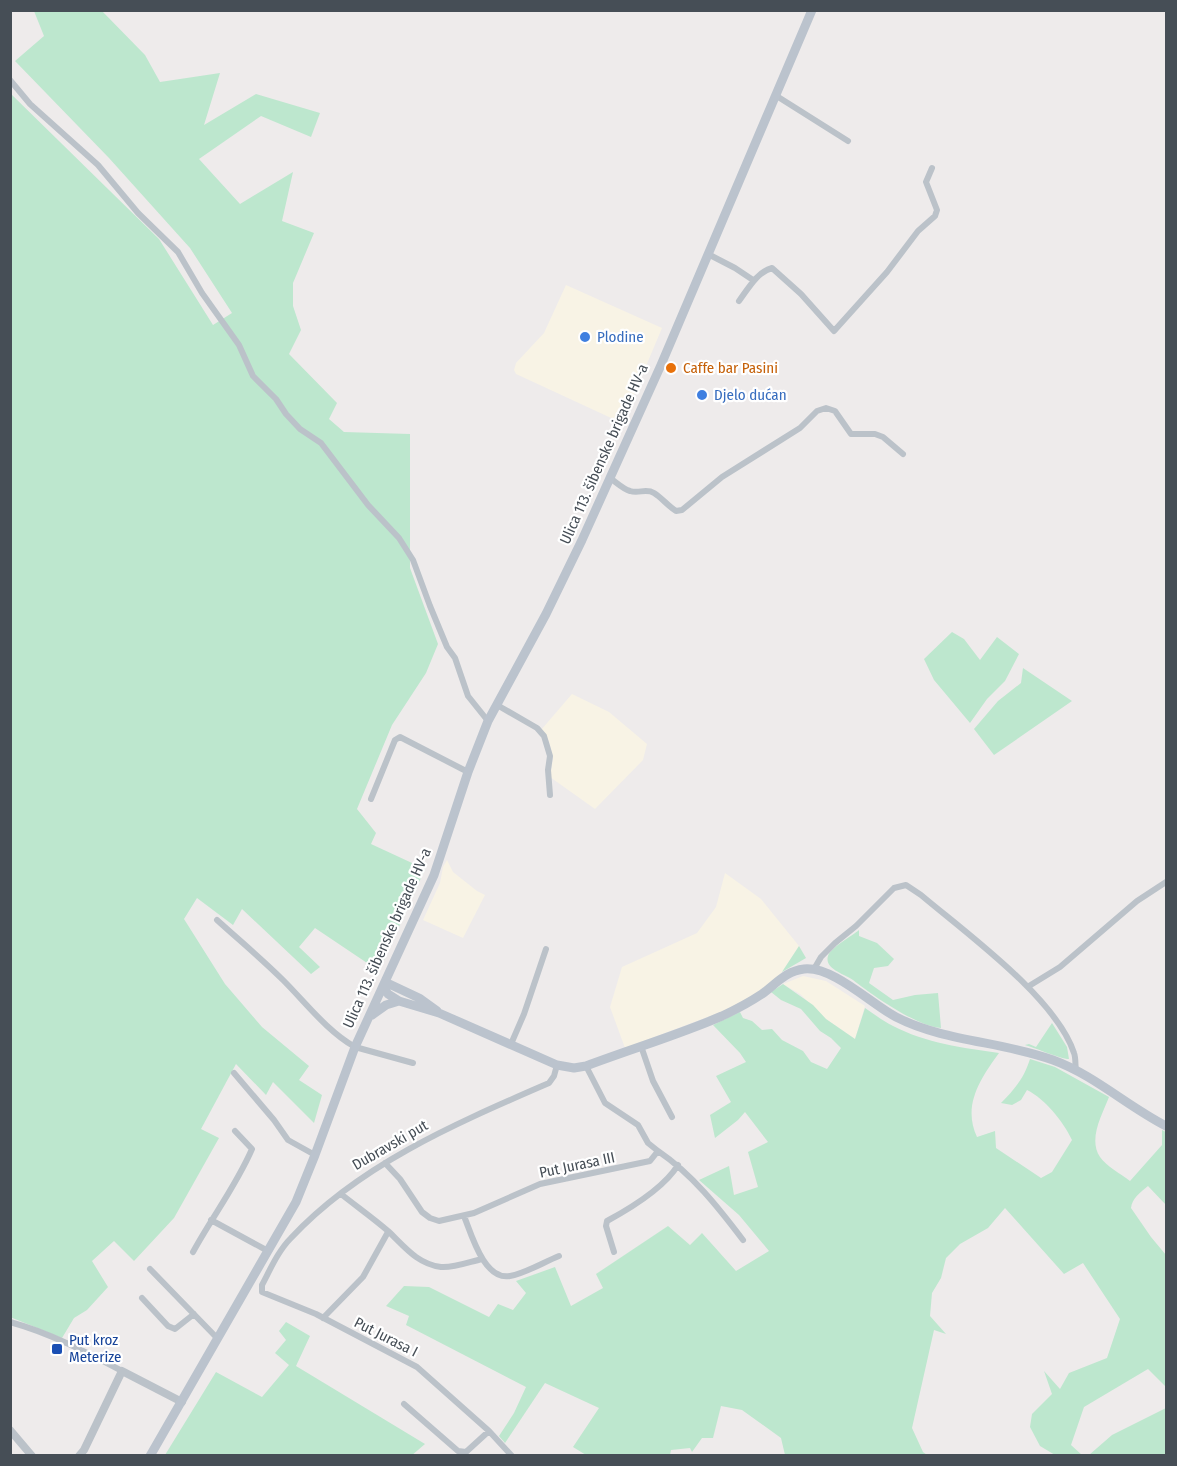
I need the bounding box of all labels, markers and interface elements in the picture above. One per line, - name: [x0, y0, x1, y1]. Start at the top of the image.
- place label: Plodine: [597, 328, 644, 346]
- marker: Plodine: [578, 330, 592, 344]
- place label: Caffe bar Pasini: [683, 359, 778, 377]
- street label: Ulica 113. šibenske brigade HV-a: [556, 361, 652, 547]
- marker: Caffe bar Pasini: [664, 361, 678, 375]
- place label: Djelo dućan: [714, 386, 787, 404]
- marker: Djelo dućan: [695, 388, 709, 402]
- street label: Ulica 113. šibenske brigade HV-a: [339, 845, 435, 1031]
- street label: Dubravski put: [349, 1116, 431, 1174]
- street label: Put Jurasa III: [538, 1148, 616, 1182]
- street label: Put Jurasa I: [351, 1313, 421, 1361]
- place label: Put kroz Meterize: [69, 1331, 121, 1366]
- marker: Put kroz Meterize: [50, 1342, 64, 1356]

